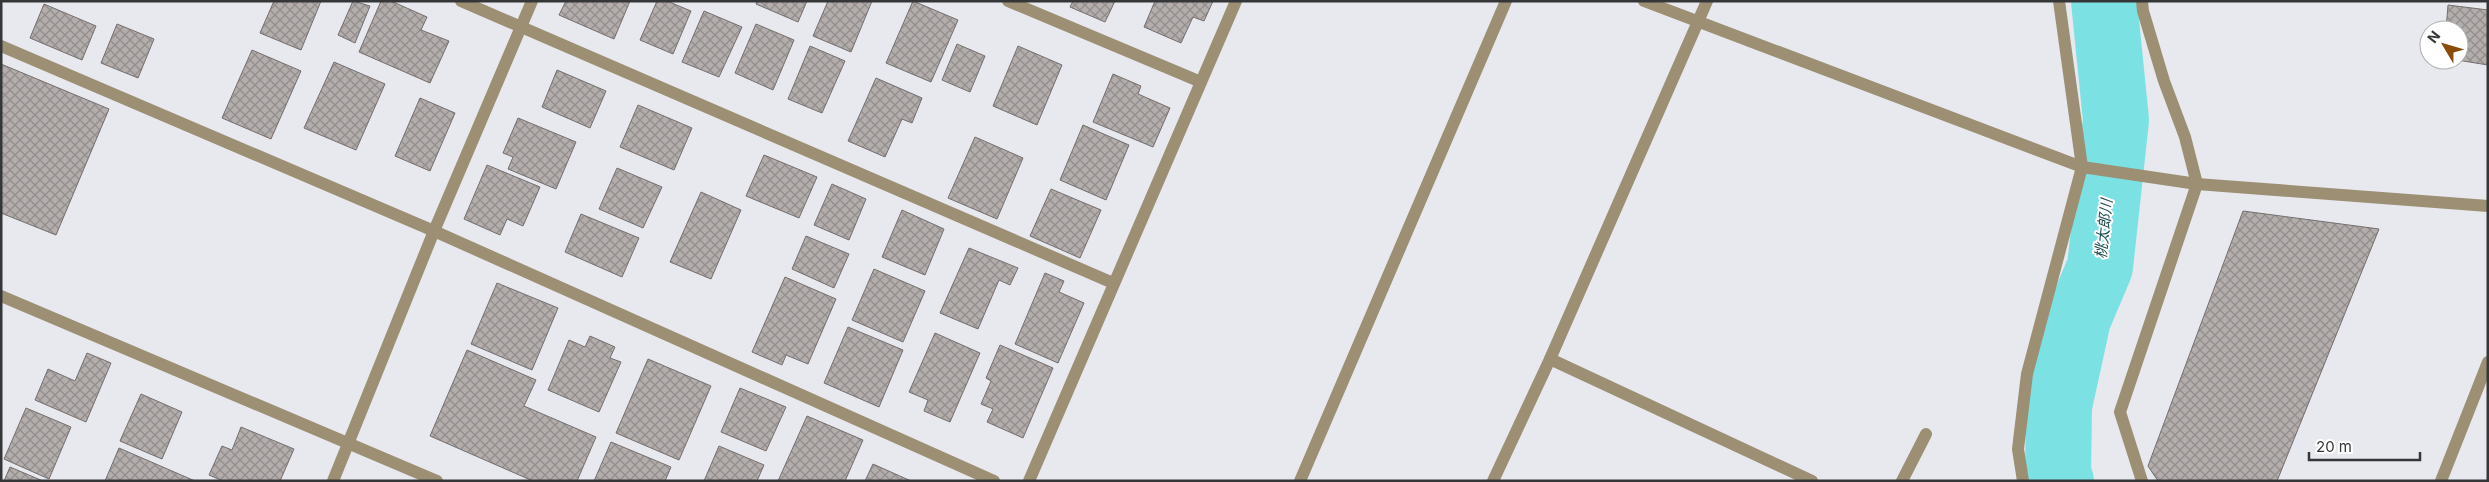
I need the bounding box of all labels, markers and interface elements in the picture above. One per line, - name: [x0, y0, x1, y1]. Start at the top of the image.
- north arrow: [2419, 20, 2469, 70]
- text: N: [2423, 27, 2443, 46]
- water label: 桃太郎川: [2091, 196, 2116, 260]
- scale bar: [2309, 430, 2420, 462]
- text: 20 m: [2316, 437, 2352, 456]

